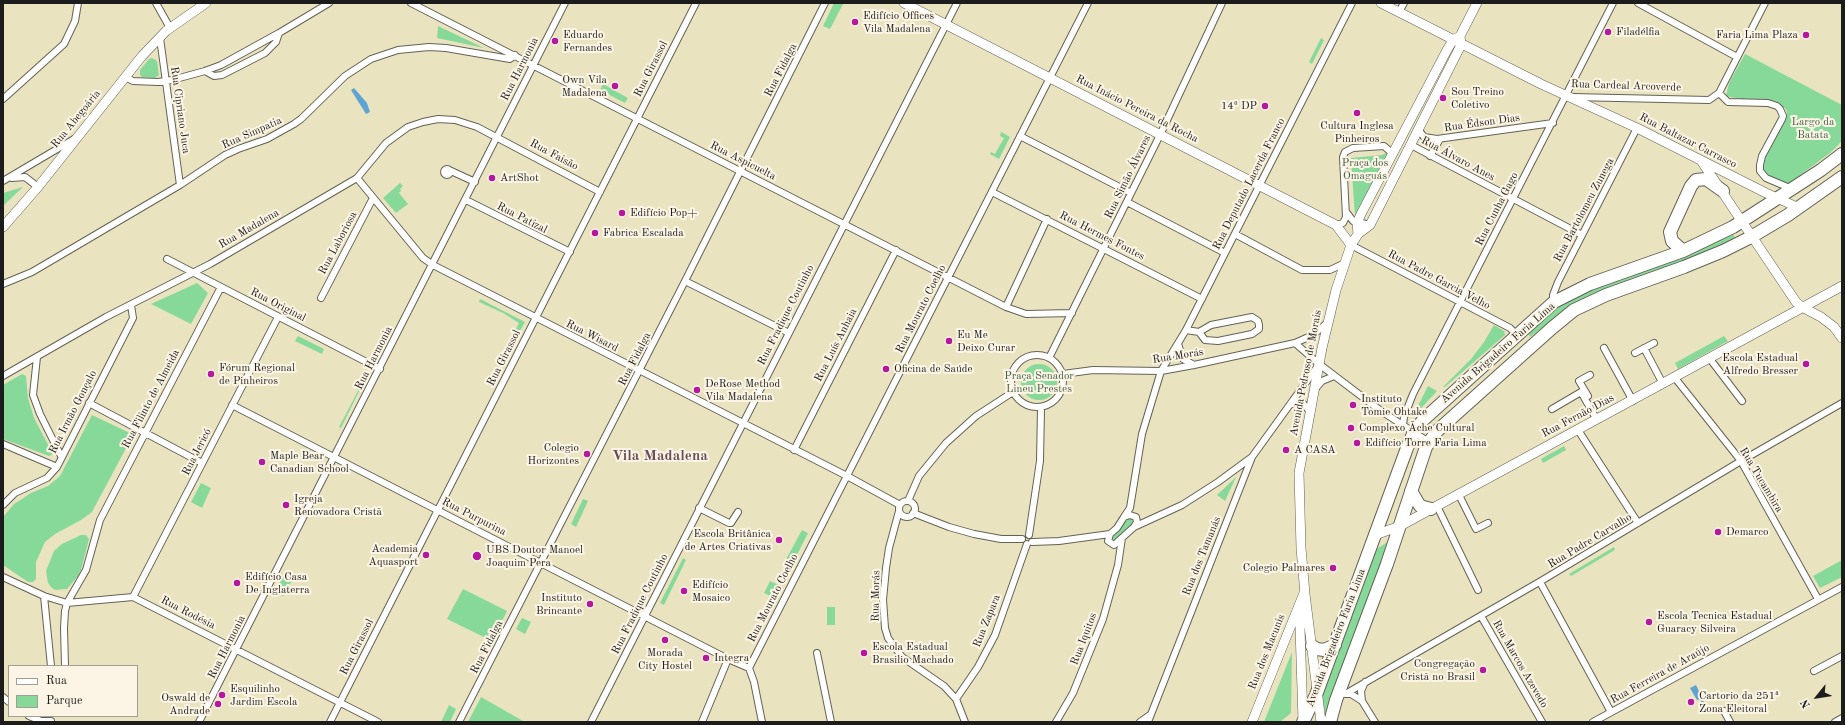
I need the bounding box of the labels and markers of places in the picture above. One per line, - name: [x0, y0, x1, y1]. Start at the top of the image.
- place label: Edifício Offices Vila Madalena: [863, 9, 934, 35]
- marker: Edifício Offices Vila Madalena: [850, 17, 860, 27]
- place label: Filadélfia: [1616, 25, 1660, 39]
- marker: Filadélfia: [1603, 27, 1613, 37]
- place label: Eduardo Fernandes: [563, 28, 612, 54]
- place label: Faria Lima Plaza: [1716, 28, 1798, 42]
- marker: Faria Lima Plaza: [1801, 30, 1811, 40]
- marker: Eduardo Fernandes: [550, 36, 560, 46]
- place label: Own Vila Madalena: [562, 73, 607, 99]
- marker: Own Vila Madalena: [610, 81, 620, 91]
- place label: Sou Treino Coletivo: [1451, 85, 1504, 111]
- marker: Sou Treino Coletivo: [1438, 93, 1448, 103]
- place label: 14º DP: [1221, 99, 1257, 113]
- marker: 14º DP: [1260, 101, 1270, 111]
- marker: Cultura Inglesa Pinheiros: [1352, 108, 1362, 118]
- place label: Cultura Inglesa Pinheiros: [1320, 119, 1394, 145]
- place label: ArtShot: [500, 171, 539, 185]
- marker: ArtShot: [487, 173, 497, 183]
- place label: Edifício Pop+: [630, 206, 698, 220]
- marker: Edifício Pop+: [617, 208, 627, 218]
- place label: Fabrica Escalada: [603, 226, 684, 240]
- marker: Fabrica Escalada: [590, 228, 600, 238]
- place label: Eu Me Deixo Curar: [957, 328, 1015, 354]
- marker: Eu Me Deixo Curar: [944, 336, 954, 346]
- place label: Escola Estadual Alfredo Bresser: [1722, 351, 1798, 377]
- marker: Escola Estadual Alfredo Bresser: [1801, 359, 1811, 369]
- place label: Fórum Regional de Pinheiros: [219, 361, 295, 387]
- place label: Oficina de Saúde: [894, 362, 973, 376]
- marker: Oficina de Saúde: [881, 364, 891, 374]
- marker: Fórum Regional de Pinheiros: [206, 369, 216, 379]
- place label: DeRose Method Vila Madalena: [705, 377, 780, 403]
- marker: DeRose Method Vila Madalena: [692, 385, 702, 395]
- place label: Instituto Tomie Ohtake: [1361, 392, 1427, 418]
- marker: Instituto Tomie Ohtake: [1348, 400, 1358, 410]
- place label: Complexo Āche Cultural: [1359, 421, 1474, 435]
- marker: Complexo Āche Cultural: [1346, 423, 1356, 433]
- place label: Edifício Torre Faria Lima: [1365, 436, 1487, 450]
- marker: Edifício Torre Faria Lima: [1352, 438, 1362, 448]
- place label: Colegio Horizontes: [527, 441, 579, 467]
- place label: A CASA: [1294, 443, 1336, 457]
- marker: A CASA: [1281, 445, 1291, 455]
- place label: Maple Bear Canadian School: [270, 449, 349, 475]
- marker: Colegio Horizontes: [582, 449, 592, 459]
- marker: Maple Bear Canadian School: [257, 457, 267, 467]
- place label: Igreja Renovadora Cristã: [294, 492, 382, 518]
- marker: Igreja Renovadora Cristã: [281, 500, 291, 510]
- place label: Demarco: [1726, 525, 1769, 539]
- place label: Escola Britânica de Artes Criativas: [685, 527, 771, 553]
- marker: Demarco: [1713, 527, 1723, 537]
- marker: Escola Britânica de Artes Criativas: [774, 535, 784, 545]
- place label: Academia Aquasport: [368, 542, 418, 568]
- place label: UBS Doutor Manoel Joaquim Pera: [486, 543, 583, 569]
- marker: Academia Aquasport: [421, 550, 431, 560]
- marker: UBS Doutor Manoel Joaquim Pera: [471, 550, 483, 562]
- place label: Colegio Palmares: [1243, 561, 1325, 575]
- marker: Colegio Palmares: [1328, 563, 1338, 573]
- place label: Edifício Casa De Inglaterra: [245, 570, 310, 596]
- marker: Edifício Casa De Inglaterra: [232, 578, 242, 588]
- place label: Edifício Mosaico: [692, 578, 730, 604]
- marker: Edifício Mosaico: [679, 586, 689, 596]
- place label: Instituto Brincante: [536, 591, 582, 617]
- marker: Instituto Brincante: [585, 599, 595, 609]
- place label: Escola Tecnica Estadual Guaracy Silveira: [1657, 609, 1772, 635]
- marker: Escola Tecnica Estadual Guaracy Silveira: [1644, 617, 1654, 627]
- marker: Morada City Hostel: [660, 635, 670, 645]
- place label: Escola Estadual Brasilio Machado: [872, 640, 954, 666]
- place label: Morada City Hostel: [638, 646, 692, 672]
- marker: Escola Estadual Brasilio Machado: [859, 648, 869, 658]
- place label: Integra: [714, 651, 749, 665]
- marker: Integra: [701, 653, 711, 663]
- place label: Congregação Cristã no Brasil: [1400, 657, 1475, 683]
- marker: Congregação Cristã no Brasil: [1478, 665, 1488, 675]
- place label: Esquilinho Jardim Escola: [230, 682, 297, 708]
- place label: Cartorio da 251ª Zona Eleitoral: [1699, 689, 1779, 715]
- marker: Esquilinho Jardim Escola: [217, 690, 227, 700]
- place label: Oswald de Andrade: [161, 691, 210, 717]
- marker: Cartorio da 251ª Zona Eleitoral: [1686, 697, 1696, 707]
- marker: Oswald de Andrade: [213, 699, 223, 709]

